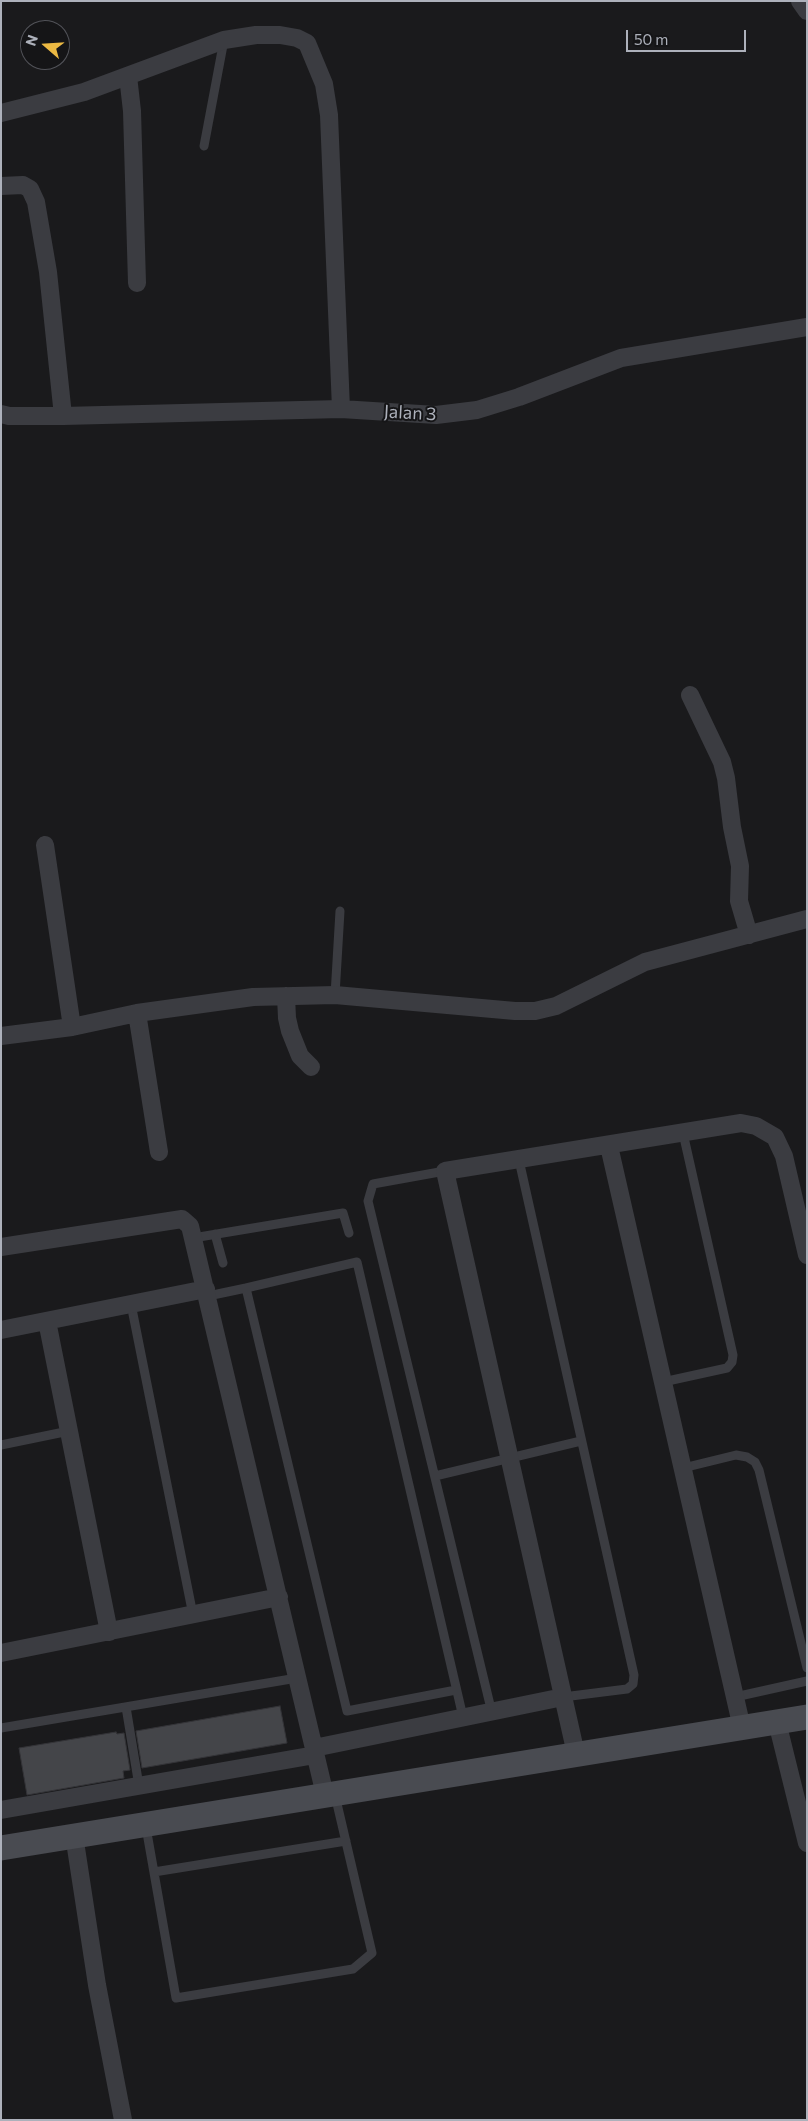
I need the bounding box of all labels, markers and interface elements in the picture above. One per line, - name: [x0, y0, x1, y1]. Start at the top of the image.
- north arrow: [20, 20, 70, 70]
- scale bar: [628, 20, 748, 52]
- text: 50 m: [634, 30, 668, 48]
- text: N: [22, 33, 41, 48]
- street label: Jalan 3: [383, 401, 437, 425]

